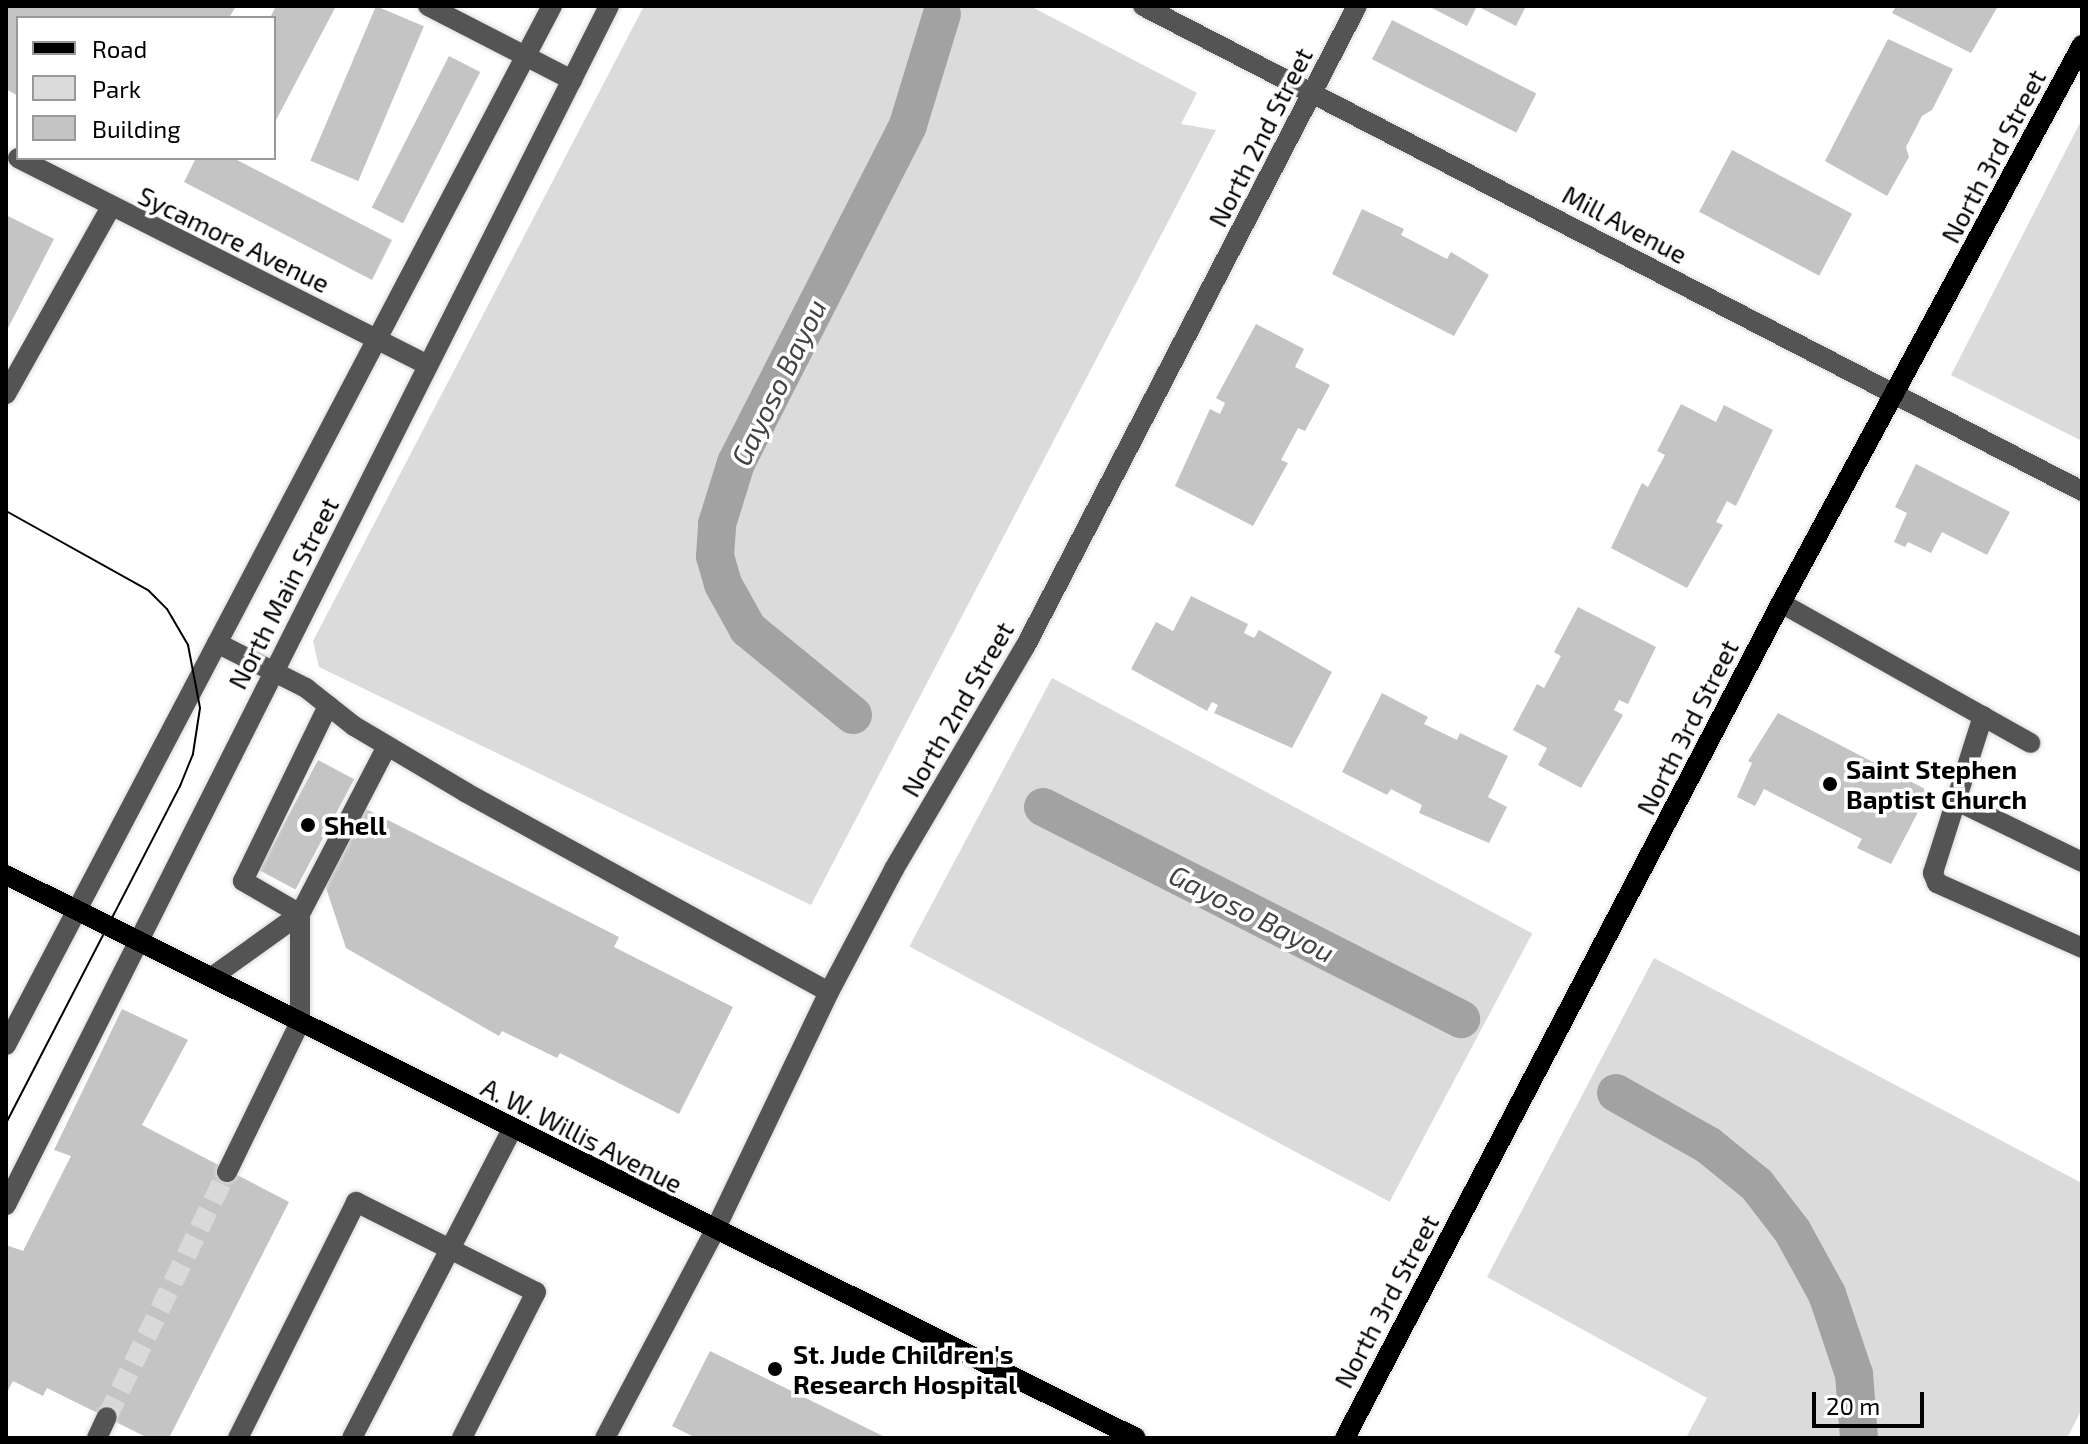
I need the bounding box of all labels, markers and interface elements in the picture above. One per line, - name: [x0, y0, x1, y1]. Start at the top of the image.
- legend: [16, 16, 276, 160]
- text: Road: [92, 34, 147, 63]
- street label: North 2nd Street: [1201, 42, 1319, 232]
- street label: North 3rd Street: [1934, 64, 2052, 248]
- text: Park: [92, 74, 141, 103]
- text: Building: [92, 114, 181, 143]
- street label: Mill Avenue: [1557, 178, 1693, 270]
- street label: Sycamore Avenue: [133, 179, 335, 299]
- water label: Gayoso Bayou: [723, 293, 833, 471]
- street label: North Main Street: [221, 492, 345, 694]
- street label: North 2nd Street: [894, 616, 1020, 802]
- street label: North 3rd Street: [1630, 634, 1744, 820]
- place label: Saint Stephen Baptist Church: [1846, 753, 2027, 814]
- marker: Saint Stephen Baptist Church: [1821, 775, 1839, 793]
- place label: Shell: [324, 809, 387, 841]
- marker: Shell: [299, 816, 317, 834]
- water label: Gayoso Bayou: [1164, 857, 1340, 969]
- street label: A. W. Willis Avenue: [476, 1071, 688, 1199]
- street label: North 3rd Street: [1327, 1209, 1445, 1393]
- place label: St. Jude Children's Research Hospital: [793, 1338, 1017, 1400]
- marker: St. Jude Children's Research Hospital: [764, 1358, 786, 1380]
- scale bar: [1816, 1376, 1928, 1426]
- text: 20 m: [1826, 1391, 1880, 1420]

